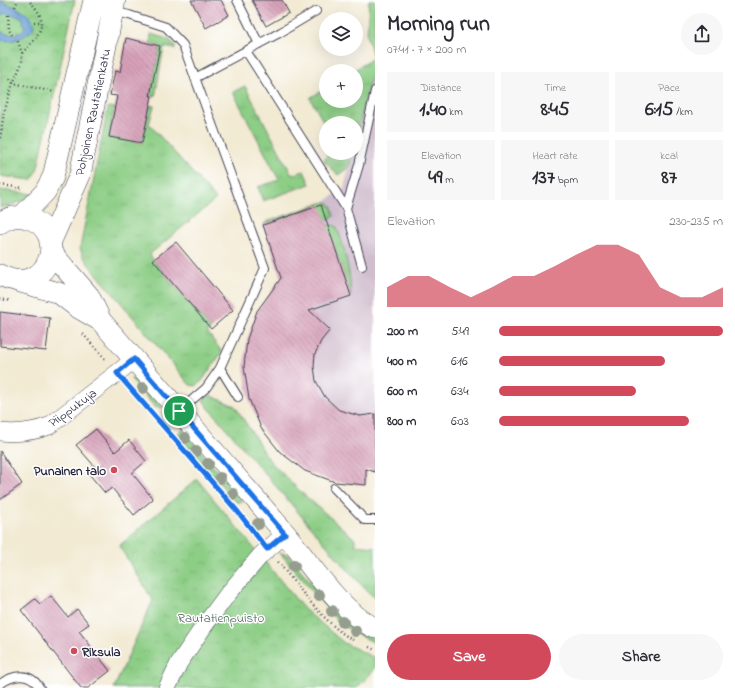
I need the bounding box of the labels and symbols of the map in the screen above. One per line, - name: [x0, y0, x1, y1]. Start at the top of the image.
- street label: Pohjoinen Rautatienkatu: [71, 47, 116, 178]
- street label: Piippukuja: [45, 384, 101, 432]
- pin: [162, 394, 196, 428]
- place label: Punainen talo: [34, 462, 106, 481]
- marker: Punainen talo: [109, 465, 119, 475]
- park label: Rautatienpuisto: [178, 609, 264, 628]
- place label: Riksula: [81, 643, 120, 662]
- marker: Riksula: [69, 646, 79, 656]

